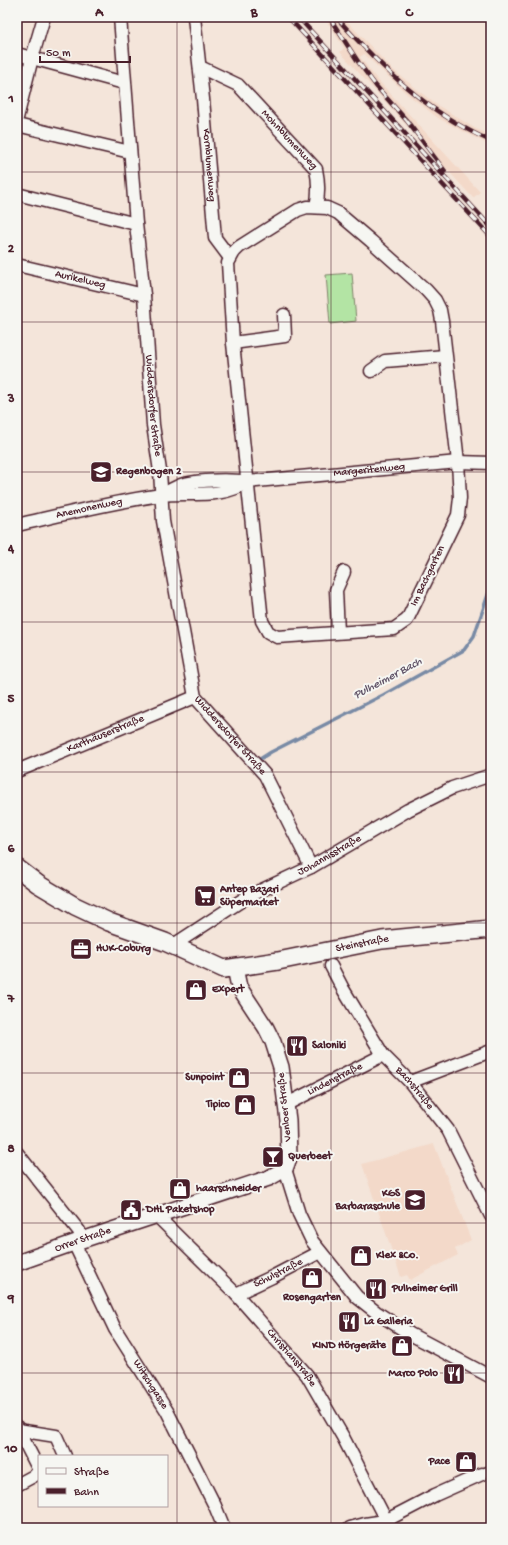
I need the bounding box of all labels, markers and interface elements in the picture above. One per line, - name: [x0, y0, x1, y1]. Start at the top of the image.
- text: A: [94, 6, 104, 21]
- text: B: [250, 6, 259, 21]
- text: C: [404, 6, 414, 21]
- scale bar: [40, 38, 130, 64]
- text: 50 m: [46, 47, 71, 61]
- text: 1: [7, 92, 14, 107]
- street label: Mohnblumenweg: [258, 108, 320, 172]
- street label: Kornblumenweg: [200, 128, 218, 202]
- text: 2: [8, 242, 15, 257]
- street label: Aurikelweg: [54, 268, 107, 292]
- street label: Widdersdorfer Straße: [142, 354, 164, 457]
- text: 3: [7, 392, 15, 407]
- school or university icon: Regenbogen 2: [88, 459, 114, 485]
- street label: Margeritenweg: [333, 461, 406, 480]
- place label: Regenbogen 2: [115, 466, 182, 479]
- street label: Anemonenweg: [55, 496, 123, 522]
- text: 4: [7, 542, 15, 557]
- street label: Im Bachgarten: [408, 543, 448, 608]
- water label: Pulheimer Bach: [351, 655, 425, 703]
- text: 5: [8, 692, 15, 707]
- street label: Widdersdorfer Straße: [191, 694, 269, 778]
- street label: Karthäuserstraße: [65, 713, 146, 756]
- street label: Johannisstraße: [296, 833, 364, 878]
- text: 6: [8, 842, 15, 857]
- supermarket icon: Antep Bazari Süpermarket: [192, 883, 218, 909]
- place label: Antep Bazari Süpermarket: [219, 883, 280, 909]
- street label: Steinstraße: [335, 933, 390, 955]
- office icon: HUK-Coburg: [68, 936, 94, 962]
- place label: HUK-Coburg: [96, 943, 152, 956]
- shop icon: Expert: [183, 977, 209, 1003]
- place label: Expert: [211, 983, 246, 996]
- text: 7: [7, 992, 16, 1007]
- restaurant icon: Saloniki: [284, 1033, 310, 1059]
- place label: Saloniki: [312, 1040, 347, 1052]
- street label: Lindenstraße: [306, 1060, 365, 1098]
- street label: Bachstraße: [392, 1064, 436, 1113]
- shop icon: Sunpoint: [226, 1065, 252, 1091]
- place label: Sunpoint: [185, 1071, 226, 1084]
- street label: Venloer Straße: [275, 1072, 295, 1143]
- shop icon: Tipico: [232, 1092, 258, 1118]
- place label: Tipico: [205, 1099, 230, 1111]
- text: 8: [7, 1142, 15, 1157]
- bar icon: Querbeet: [260, 1144, 286, 1170]
- place label: Querbeet: [288, 1150, 333, 1163]
- shop icon: haarschneider: [167, 1176, 193, 1202]
- place label: haarschneider: [196, 1183, 262, 1195]
- school or university icon: KGS Barbaraschule: [402, 1187, 428, 1213]
- place label: KGS Barbaraschule: [335, 1188, 401, 1213]
- public building icon: DHL Paketshop: [118, 1197, 144, 1223]
- place label: DHL Paketshop: [145, 1203, 215, 1216]
- street label: Orrer Straße: [53, 1225, 113, 1255]
- shop icon: Klex &Co.: [348, 1243, 374, 1269]
- place label: Klex &Co.: [375, 1250, 419, 1262]
- street label: Schulstraße: [252, 1256, 305, 1291]
- shop icon: Rosengarten: [299, 1265, 325, 1291]
- restaurant icon: Pulheimer Grill: [363, 1276, 389, 1302]
- place label: Pulheimer Grill: [391, 1283, 458, 1295]
- place label: Rosengarten: [282, 1291, 342, 1305]
- text: 9: [7, 1292, 15, 1307]
- restaurant icon: La Galleria: [336, 1309, 362, 1335]
- place label: La Galleria: [364, 1316, 414, 1328]
- street label: Christianstraße: [264, 1327, 319, 1389]
- shop icon: KIND Hörgeräte: [389, 1333, 415, 1359]
- place label: KIND Hörgeräte: [311, 1339, 387, 1353]
- street label: Witschgasse: [130, 1358, 170, 1412]
- restaurant icon: Marco Polo: [441, 1361, 467, 1387]
- place label: Marco Polo: [388, 1368, 438, 1380]
- text: 10: [4, 1442, 18, 1457]
- shop icon: Pace: [453, 1449, 479, 1475]
- legend: [38, 1455, 168, 1507]
- place label: Pace: [427, 1456, 451, 1468]
- text: Straße: [74, 1466, 110, 1480]
- text: Bahn: [73, 1486, 99, 1500]

